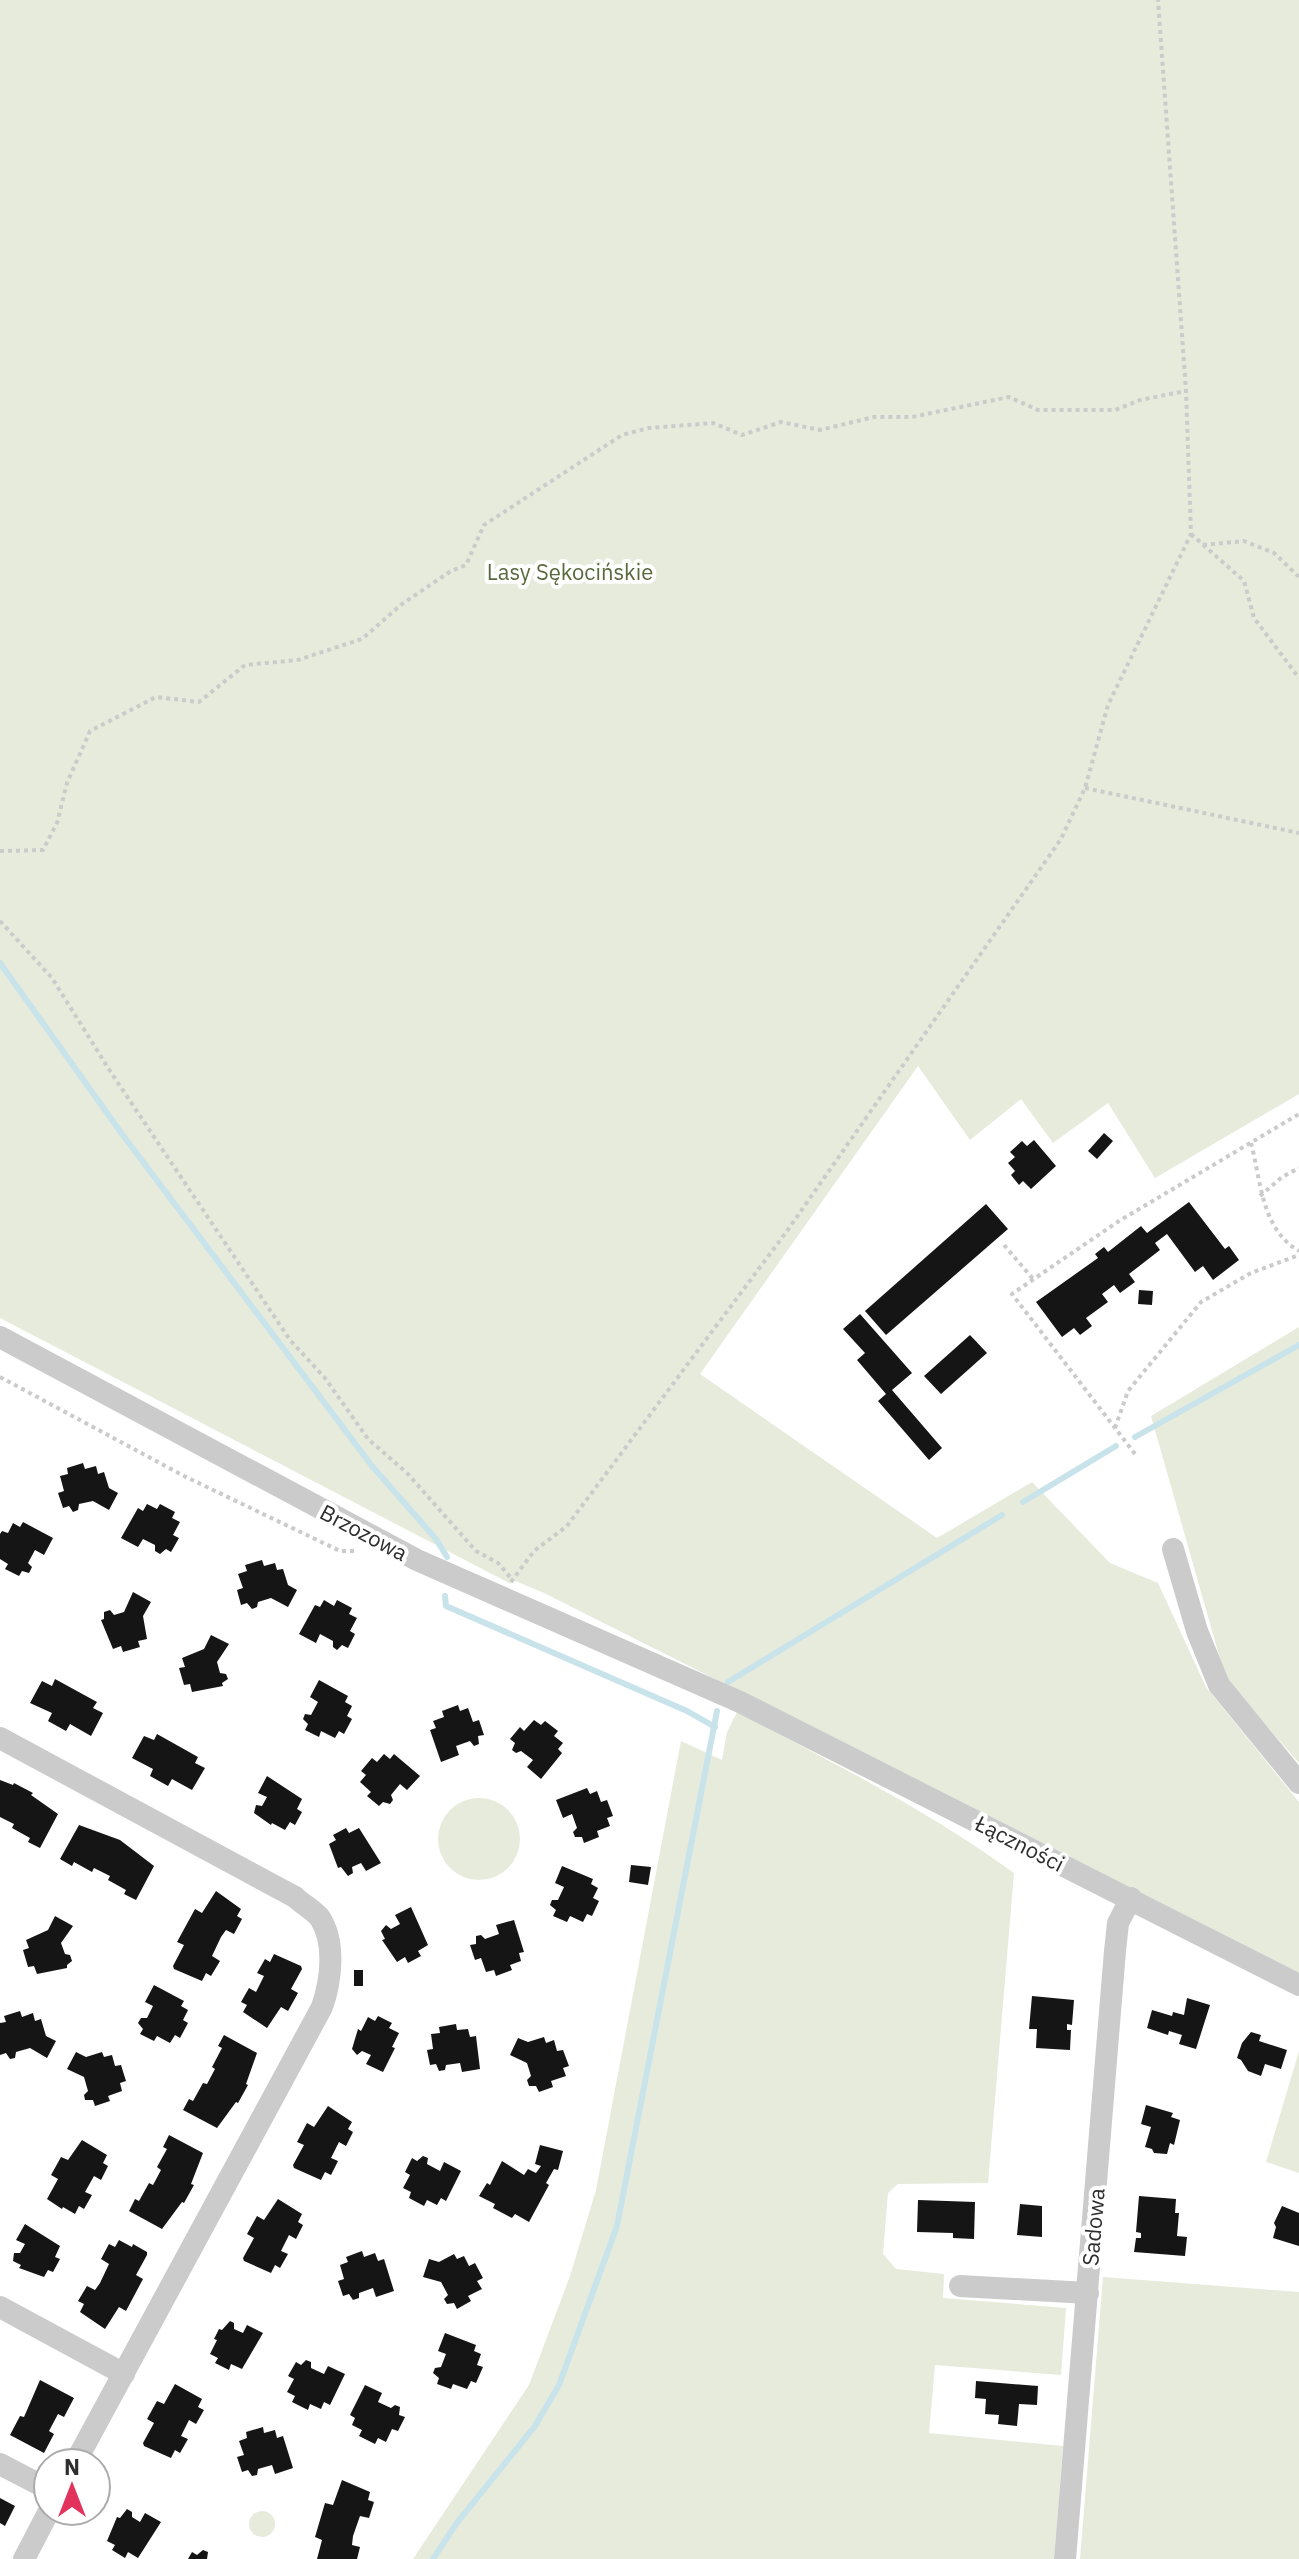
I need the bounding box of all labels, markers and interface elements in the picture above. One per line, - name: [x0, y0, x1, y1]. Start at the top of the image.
- park label: Lasy Sękocińskie: [487, 557, 653, 586]
- street label: Brzozowa: [315, 1497, 413, 1567]
- street label: Łączności: [970, 1808, 1069, 1878]
- street label: Sadowa: [1075, 2187, 1111, 2267]
- north arrow: [32, 2447, 112, 2527]
- text: N: [64, 2452, 80, 2481]

